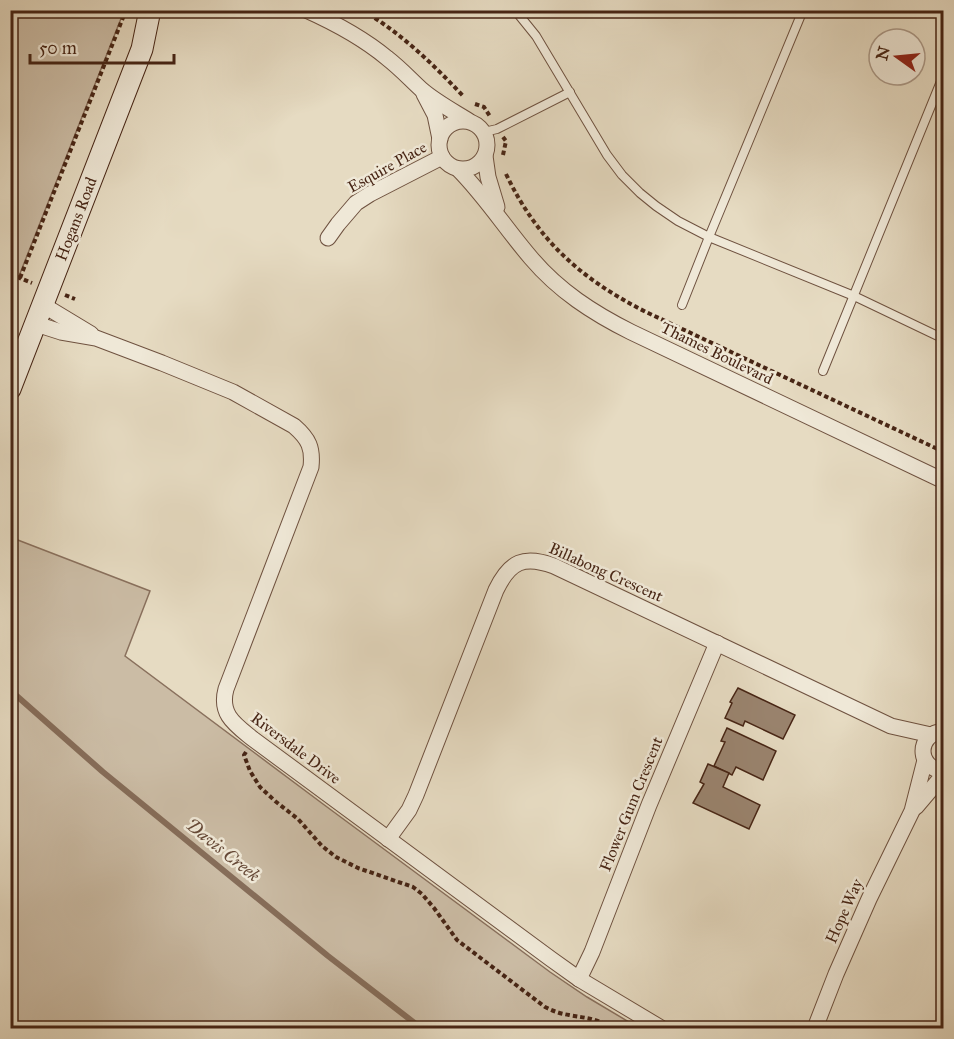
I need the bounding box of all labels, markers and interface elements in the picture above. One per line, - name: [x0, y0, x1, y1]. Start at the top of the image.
- scale bar: [30, 27, 174, 65]
- north arrow: [867, 27, 927, 87]
- text: 50 m: [39, 37, 77, 59]
- text: N: [872, 44, 894, 62]
- street label: Esquire Place: [344, 137, 431, 197]
- street label: Hogans Road: [51, 174, 102, 264]
- street label: Thames Boulevard: [658, 318, 776, 388]
- street label: Billabong Crescent: [546, 538, 666, 607]
- street label: Riversdale Drive: [247, 708, 345, 788]
- street label: Flower Gum Crescent: [595, 734, 667, 874]
- water label: Davis Creek: [182, 814, 264, 886]
- street label: Hope Way: [821, 875, 867, 946]

